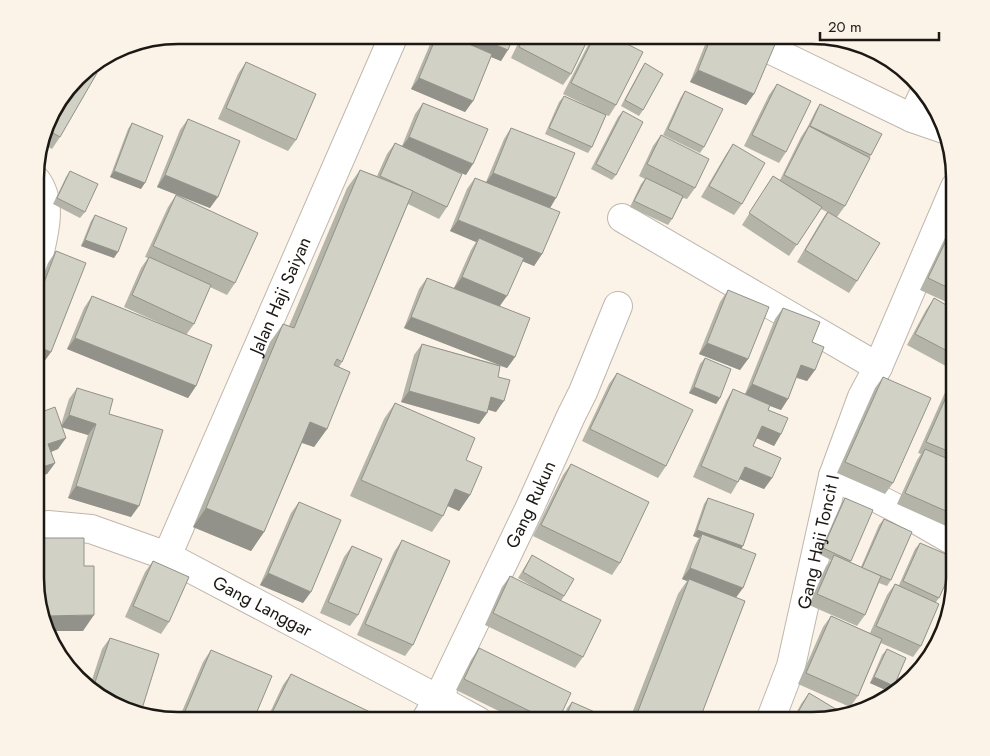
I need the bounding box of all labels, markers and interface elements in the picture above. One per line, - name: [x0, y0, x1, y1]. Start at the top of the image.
- scale bar: [820, 10, 939, 42]
- text: 20 m: [828, 16, 862, 38]
- street label: Jalan Haji Saiyan: [243, 233, 318, 360]
- street label: Gang Rukun: [499, 457, 562, 553]
- street label: Gang Haji Toncit I: [791, 472, 846, 612]
- street label: Gang Langgar: [208, 569, 318, 644]

